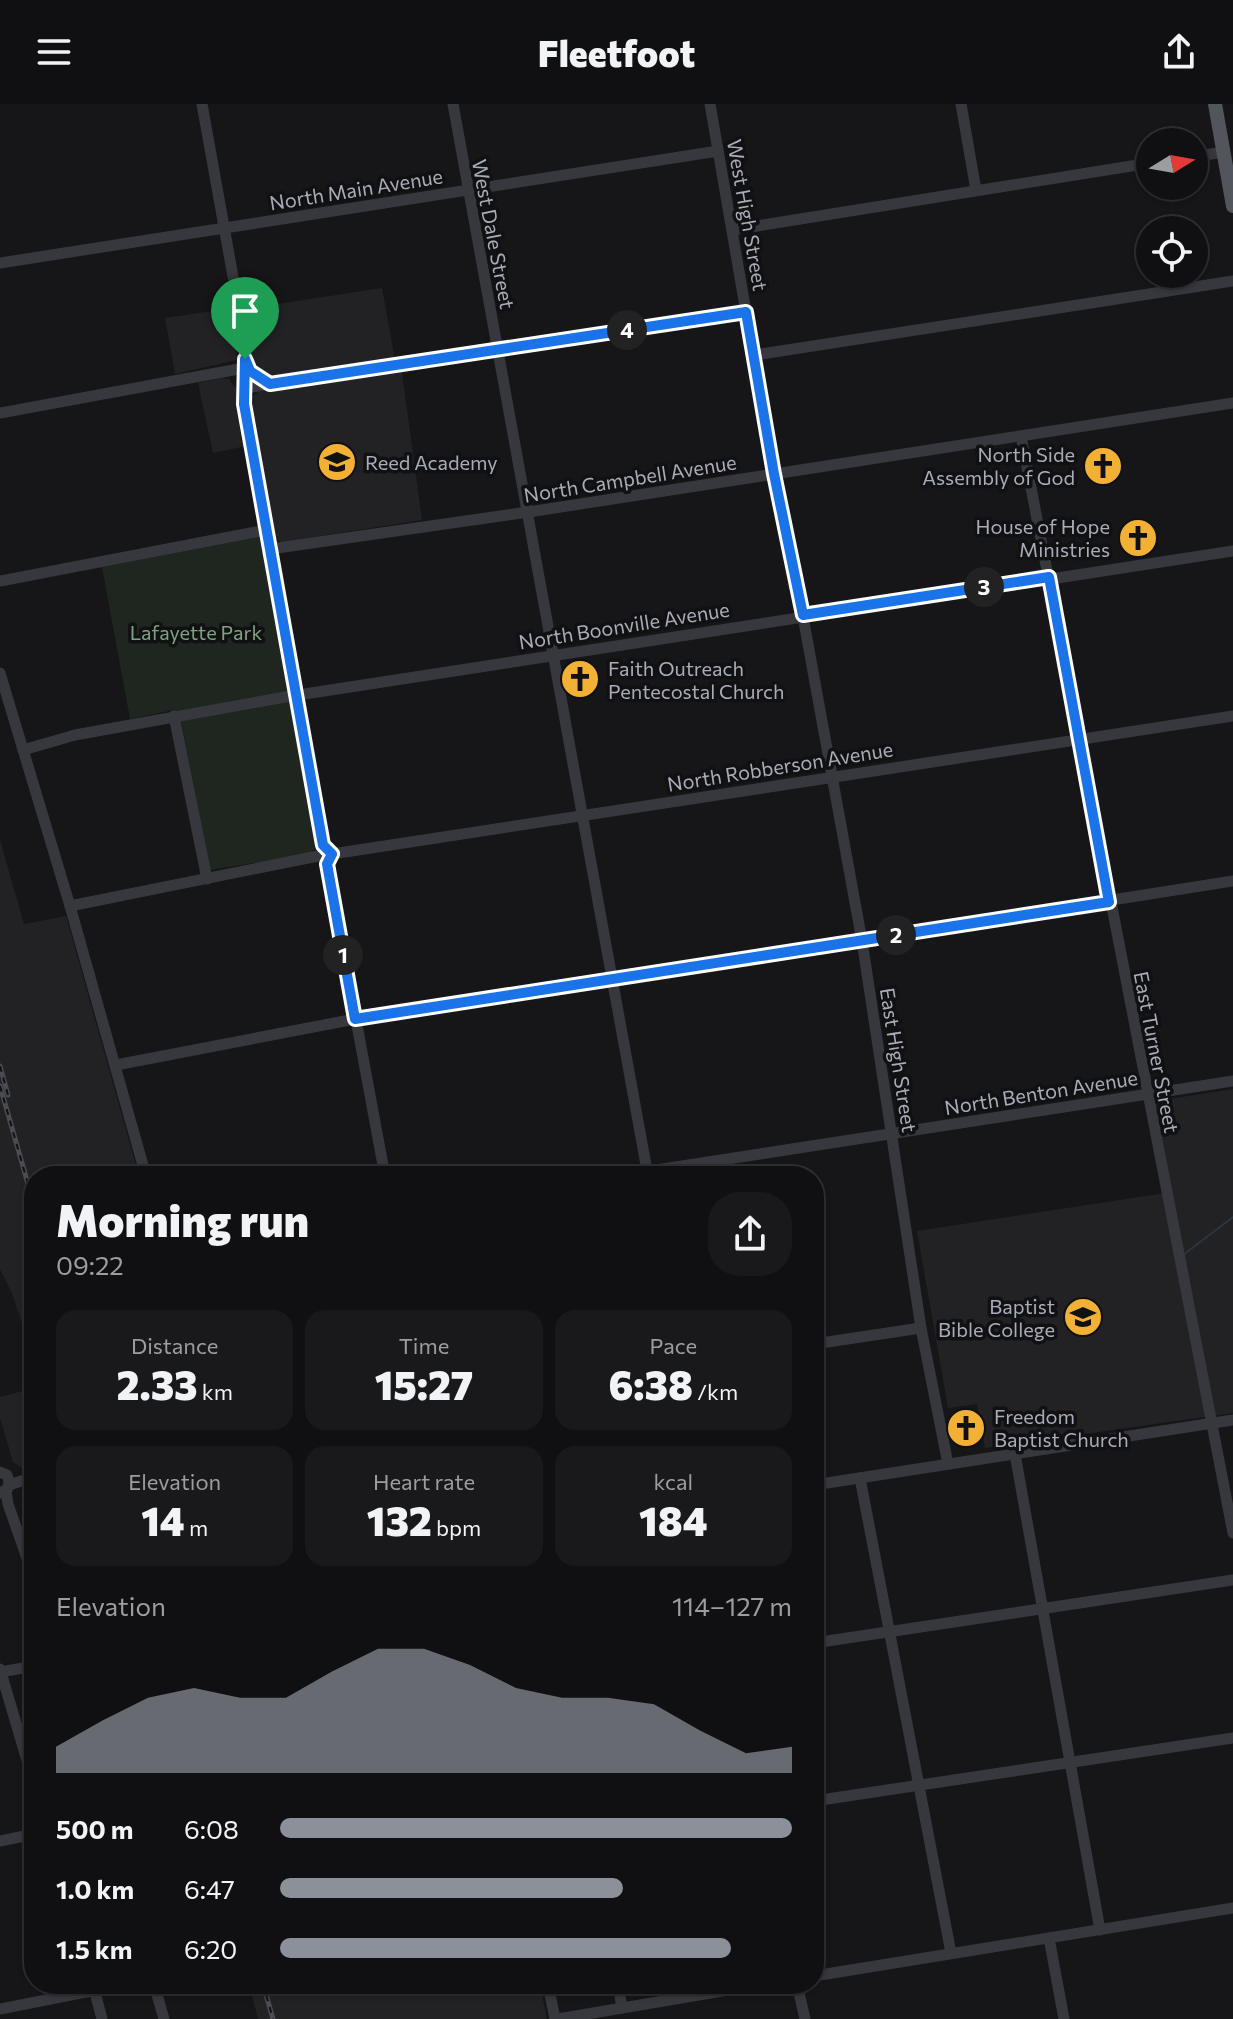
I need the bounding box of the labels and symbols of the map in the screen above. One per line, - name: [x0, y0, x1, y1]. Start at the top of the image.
- north arrow: [1136, 128, 1208, 200]
- street label: West High Street: [723, 137, 773, 293]
- street label: West Dale Street: [468, 157, 520, 311]
- street label: North Main Avenue: [268, 163, 444, 215]
- pin: [211, 277, 279, 359]
- pin: 4: [607, 310, 647, 350]
- school or university icon: Reed Academy: [316, 441, 358, 483]
- place label: North Side Assembly of God: [922, 442, 1075, 489]
- church icon: North Side Assembly of God: [1082, 445, 1124, 487]
- street label: North Campbell Avenue: [522, 449, 738, 507]
- place label: Reed Academy: [365, 450, 498, 474]
- place label: House of Hope Ministries: [976, 514, 1110, 561]
- church icon: House of Hope Ministries: [1117, 517, 1159, 559]
- pin: 3: [964, 567, 1004, 607]
- street label: North Boonville Avenue: [517, 596, 731, 654]
- park label: Lafayette Park: [130, 620, 263, 644]
- place label: Faith Outreach Pentecostal Church: [608, 656, 784, 703]
- church icon: Faith Outreach Pentecostal Church: [559, 658, 601, 700]
- street label: North Robberson Avenue: [665, 736, 895, 796]
- pin: 2: [876, 915, 916, 955]
- pin: 1: [323, 935, 363, 975]
- street label: East Turner Street: [1130, 969, 1184, 1135]
- street label: East High Street: [876, 986, 922, 1134]
- street label: North Benton Avenue: [943, 1065, 1139, 1119]
- place label: Baptist Bible College: [938, 1294, 1055, 1341]
- school or university icon: Baptist Bible College: [1062, 1296, 1104, 1338]
- place label: Freedom Baptist Church: [994, 1404, 1129, 1451]
- church icon: Freedom Baptist Church: [945, 1407, 987, 1449]

